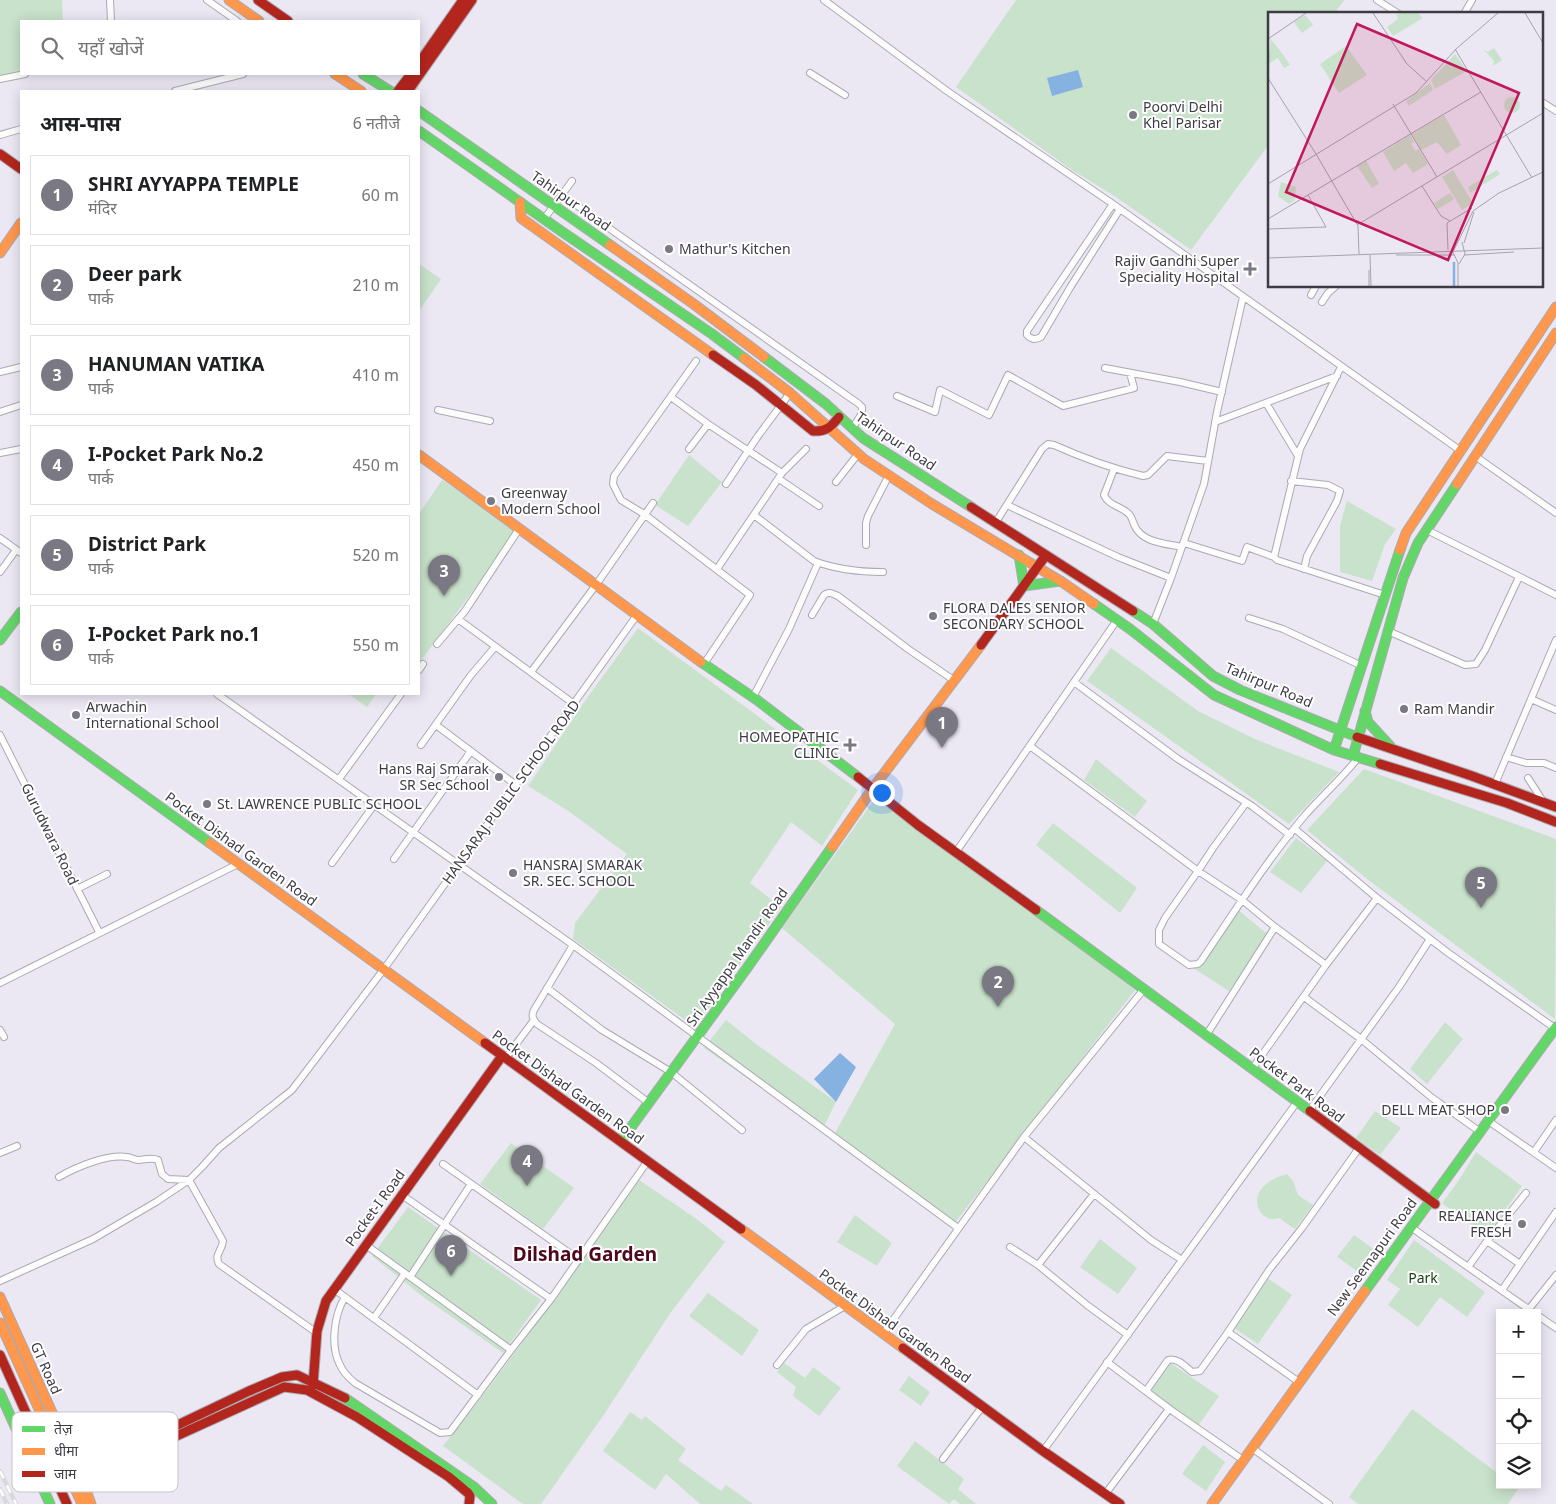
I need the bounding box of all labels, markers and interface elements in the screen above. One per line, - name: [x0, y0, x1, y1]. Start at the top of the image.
- inset map: [1268, 12, 1544, 288]
- search box: [20, 20, 420, 75]
- icon: search: [38, 34, 66, 62]
- text: यहाँ खोजें: [78, 35, 144, 61]
- place label: Poorvi Delhi Khel Parisar: [1143, 97, 1223, 132]
- text: आस-पास: [40, 109, 121, 137]
- marker: Poorvi Delhi Khel Parisar: [1127, 109, 1139, 121]
- text: 6 नतीजे: [353, 112, 400, 134]
- street label: Tahirpur Road: [528, 166, 615, 235]
- text: SHRI AYYAPPA TEMPLE: [88, 171, 299, 197]
- text: 1: [52, 184, 62, 206]
- text: 60 m: [362, 184, 399, 206]
- text: मंदिर: [88, 197, 117, 219]
- place label: Mathur's Kitchen: [679, 239, 791, 258]
- marker: Mathur's Kitchen: [663, 243, 675, 255]
- place label: Rajiv Gandhi Super Speciality Hospital: [1115, 251, 1239, 286]
- text: Deer park: [88, 261, 182, 287]
- marker: Rajiv Gandhi Super Speciality Hospital: [1243, 262, 1257, 276]
- text: 2: [52, 274, 62, 296]
- text: 210 m: [352, 274, 399, 296]
- text: पार्क: [88, 287, 114, 309]
- text: HANUMAN VATIKA: [88, 351, 264, 377]
- text: 3: [52, 364, 62, 386]
- text: 410 m: [352, 364, 399, 386]
- text: पार्क: [88, 377, 114, 399]
- street label: Tahirpur Road: [852, 407, 940, 474]
- text: I-Pocket Park No.2: [88, 441, 263, 467]
- text: 4: [52, 454, 62, 476]
- text: 450 m: [352, 454, 399, 476]
- text: पार्क: [88, 467, 114, 489]
- place label: Greenway Modern School: [501, 483, 600, 518]
- marker: Greenway Modern School: [485, 495, 497, 507]
- text: District Park: [88, 531, 206, 557]
- text: 5: [52, 544, 62, 566]
- text: 520 m: [352, 544, 399, 566]
- pin: 3: [428, 555, 460, 596]
- text: पार्क: [88, 557, 114, 579]
- place label: FLORA DALES SENIOR SECONDARY SCHOOL: [943, 598, 1086, 633]
- marker: FLORA DALES SENIOR SECONDARY SCHOOL: [927, 610, 939, 622]
- text: I-Pocket Park no.1: [88, 621, 260, 647]
- text: 6: [52, 634, 62, 656]
- text: 550 m: [352, 634, 399, 656]
- text: पार्क: [88, 647, 114, 669]
- street label: Tahirpur Road: [1223, 658, 1316, 711]
- street label: HANSARAJ PUBLIC SCHOOL ROAD: [437, 696, 584, 888]
- place label: Arwachin International School: [86, 697, 219, 732]
- place label: Ram Mandir: [1414, 699, 1495, 718]
- marker: Ram Mandir: [1398, 703, 1410, 715]
- pin: 1: [926, 707, 958, 748]
- marker: Arwachin International School: [70, 709, 82, 721]
- place label: HOMEOPATHIC CLINIC: [739, 727, 839, 762]
- marker: HOMEOPATHIC CLINIC: [843, 738, 857, 752]
- place label: Hans Raj Smarak SR Sec School: [378, 759, 490, 794]
- marker: Hans Raj Smarak SR Sec School: [493, 771, 505, 783]
- street label: Gurudwara Road: [17, 780, 83, 888]
- your location: [869, 780, 895, 806]
- street label: Pocket Dishad Garden Road: [162, 787, 321, 910]
- place label: St. LAWRENCE PUBLIC SCHOOL: [217, 794, 422, 813]
- marker: St. LAWRENCE PUBLIC SCHOOL: [201, 798, 213, 810]
- place label: HANSRAJ SMARAK SR. SEC. SCHOOL: [523, 855, 642, 890]
- marker: HANSRAJ SMARAK SR. SEC. SCHOOL: [507, 867, 519, 879]
- pin: 5: [1465, 867, 1497, 908]
- street label: Sri Ayyappa Mandir Road: [681, 884, 792, 1030]
- pin: 2: [982, 966, 1014, 1007]
- street label: Pocket Dishad Garden Road: [489, 1025, 648, 1148]
- street label: Pocket Park Road: [1246, 1043, 1349, 1127]
- place label: DELL MEAT SHOP: [1381, 1100, 1495, 1119]
- marker: DELL MEAT SHOP: [1499, 1104, 1511, 1116]
- pin: 4: [511, 1145, 543, 1186]
- street label: Pocket-I Road: [340, 1165, 409, 1250]
- street label: New Seemapuri Road: [1322, 1194, 1421, 1319]
- place label: REALIANCE FRESH: [1438, 1206, 1512, 1241]
- marker: REALIANCE FRESH: [1516, 1218, 1528, 1230]
- pin: 6: [435, 1235, 467, 1276]
- district label: Dilshad Garden: [513, 1241, 657, 1267]
- street label: Pocket Dishad Garden Road: [816, 1264, 975, 1387]
- park label: Park: [1408, 1268, 1438, 1287]
- map controls: [1496, 1309, 1541, 1489]
- button: +: [1496, 1309, 1541, 1354]
- street label: GT Road: [27, 1339, 66, 1397]
- button: −: [1496, 1354, 1541, 1399]
- button: locate: [1496, 1399, 1541, 1444]
- legend: [12, 1412, 178, 1492]
- text: तेज़: [54, 1419, 73, 1438]
- text: धीमा: [54, 1441, 79, 1460]
- button: layers: [1496, 1444, 1541, 1489]
- text: जाम: [54, 1464, 77, 1483]

